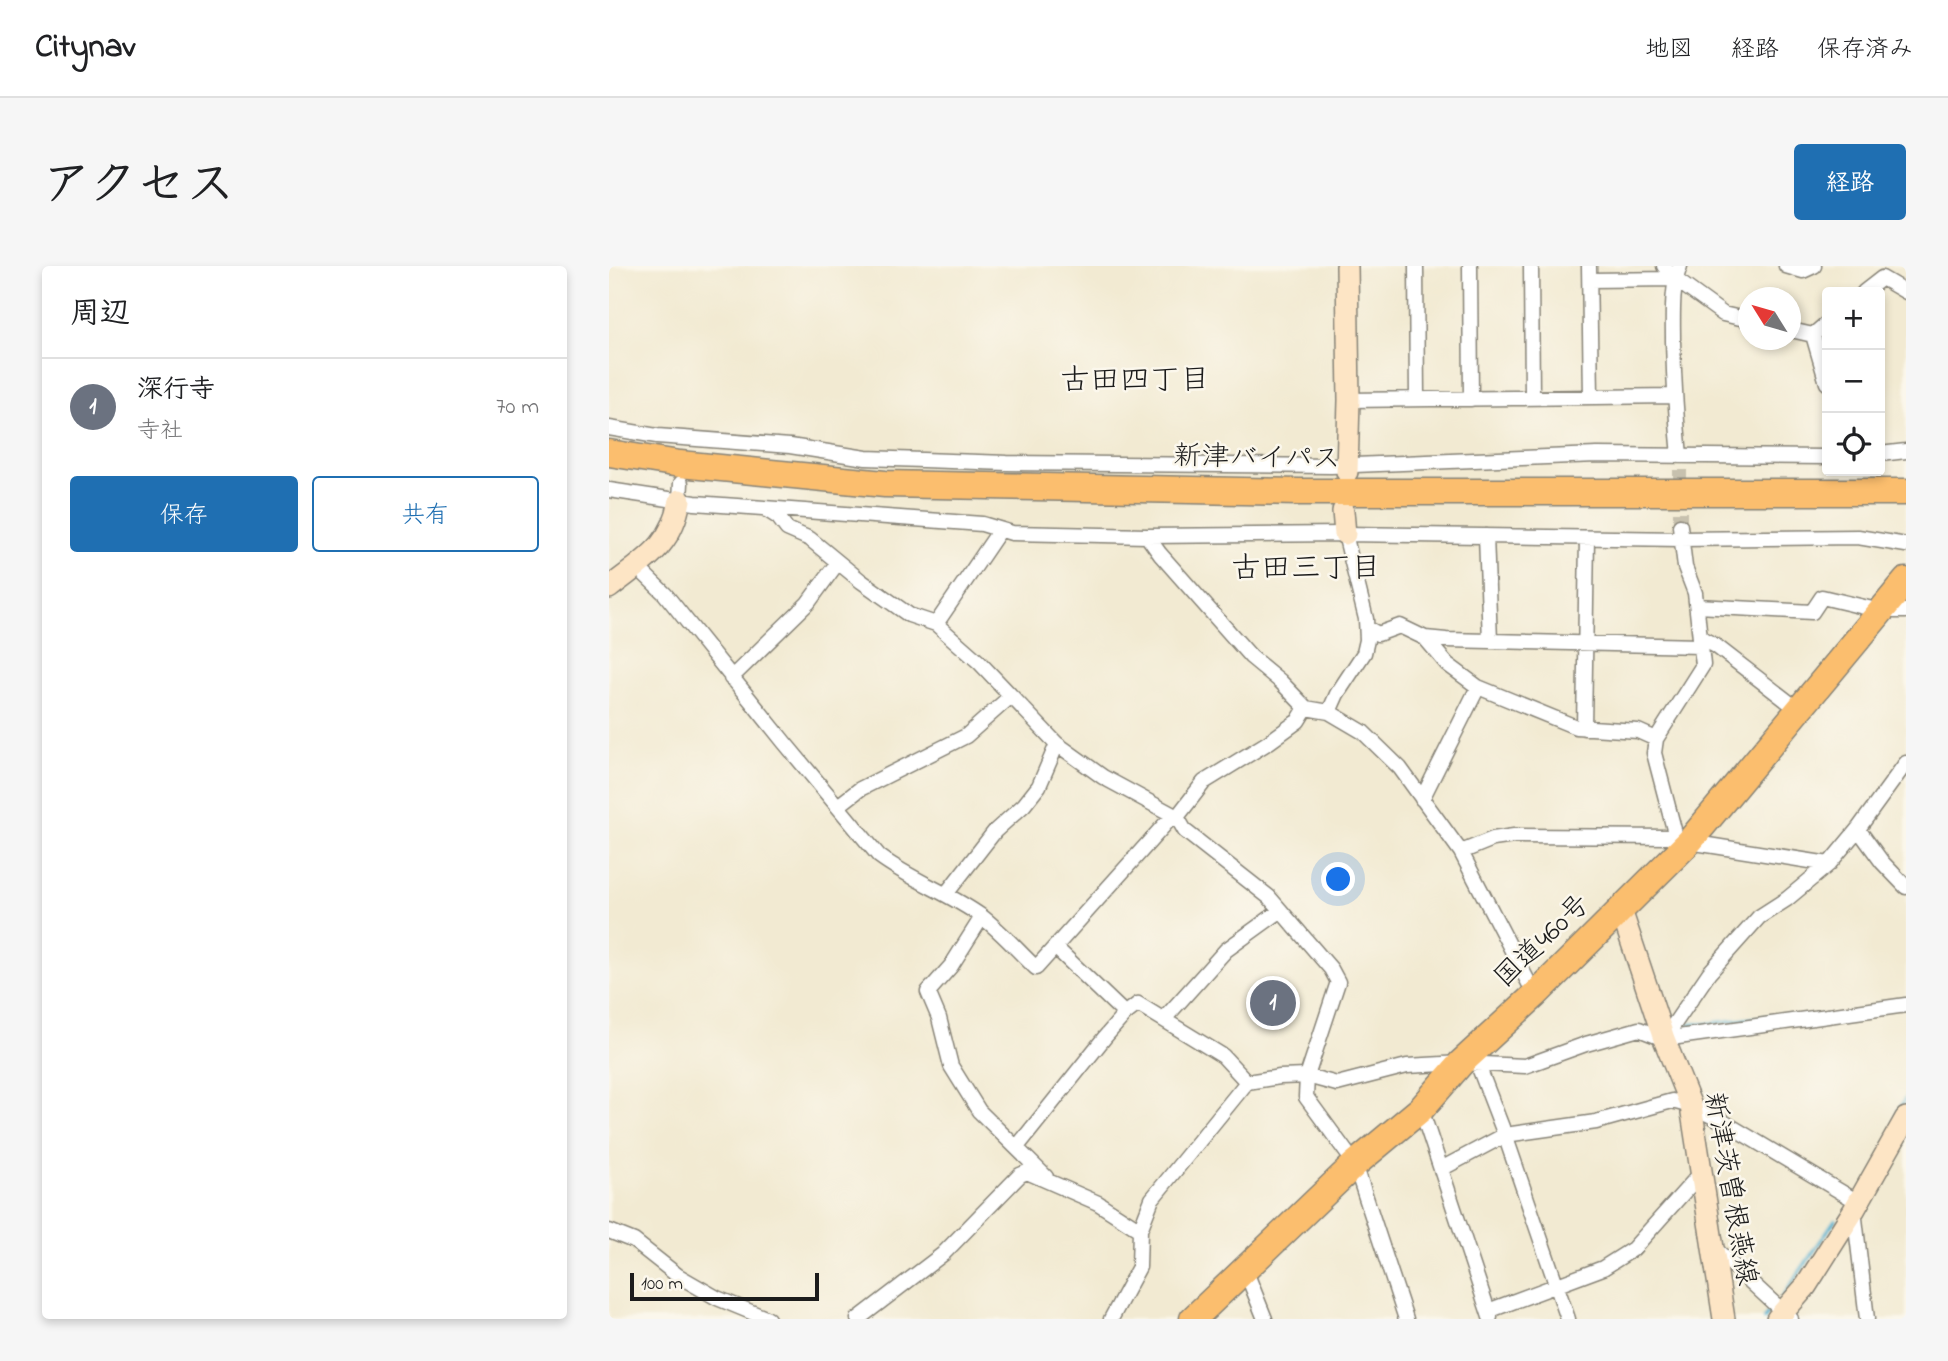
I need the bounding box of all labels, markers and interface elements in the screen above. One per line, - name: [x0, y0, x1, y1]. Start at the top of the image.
- text: Citynav: [35, 24, 135, 72]
- text: 地図: [1645, 33, 1693, 68]
- text: 経路: [1731, 33, 1779, 68]
- text: 保存済み: [1817, 33, 1913, 68]
- button: 経路: [1794, 144, 1906, 220]
- text: アクセス: [42, 151, 235, 223]
- north arrow: [1738, 287, 1801, 350]
- map controls: [1822, 287, 1885, 476]
- button: +: [1822, 287, 1885, 350]
- text: 周辺: [70, 293, 130, 337]
- button: −: [1822, 350, 1885, 413]
- district label: 古田四丁目: [1060, 360, 1210, 404]
- text: 深行寺: [137, 372, 215, 410]
- text: 1: [89, 391, 97, 424]
- text: 70 m: [496, 391, 539, 424]
- button: locate: [1822, 413, 1885, 476]
- text: 寺社: [137, 415, 183, 448]
- street label: 新津バイパス: [1173, 437, 1341, 481]
- button: 保存: [70, 476, 298, 552]
- button: 共有: [312, 476, 539, 552]
- district label: 古田三丁目: [1231, 548, 1381, 592]
- your location: [1321, 862, 1355, 896]
- street label: 国道460号: [1486, 886, 1600, 998]
- pin: 1: [1250, 977, 1296, 1029]
- street label: 新津茨曽根燕線: [1692, 1089, 1766, 1289]
- scale bar: [630, 1270, 819, 1302]
- text: 100 m: [641, 1271, 683, 1298]

